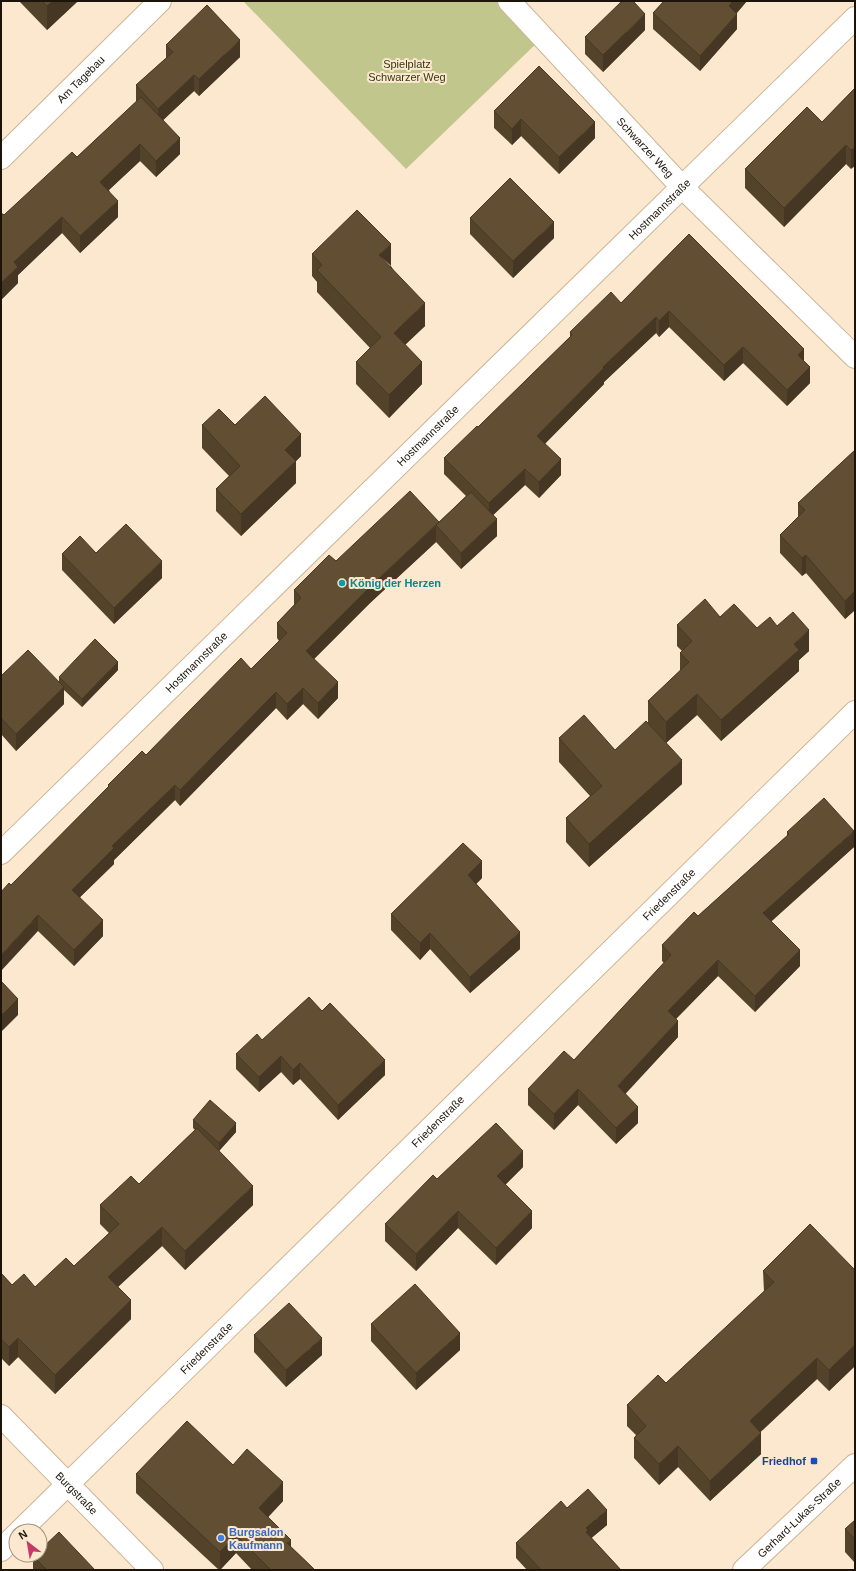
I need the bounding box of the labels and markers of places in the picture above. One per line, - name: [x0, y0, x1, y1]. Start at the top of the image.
- place label: König der Herzen: [350, 577, 441, 589]
- marker: König der Herzen: [337, 578, 347, 588]
- place label: Friedhof: [762, 1455, 806, 1467]
- marker: Friedhof: [809, 1456, 819, 1466]
- place label: Burgsalon Kaufmann: [229, 1526, 284, 1551]
- marker: Burgsalon Kaufmann: [216, 1533, 226, 1543]

